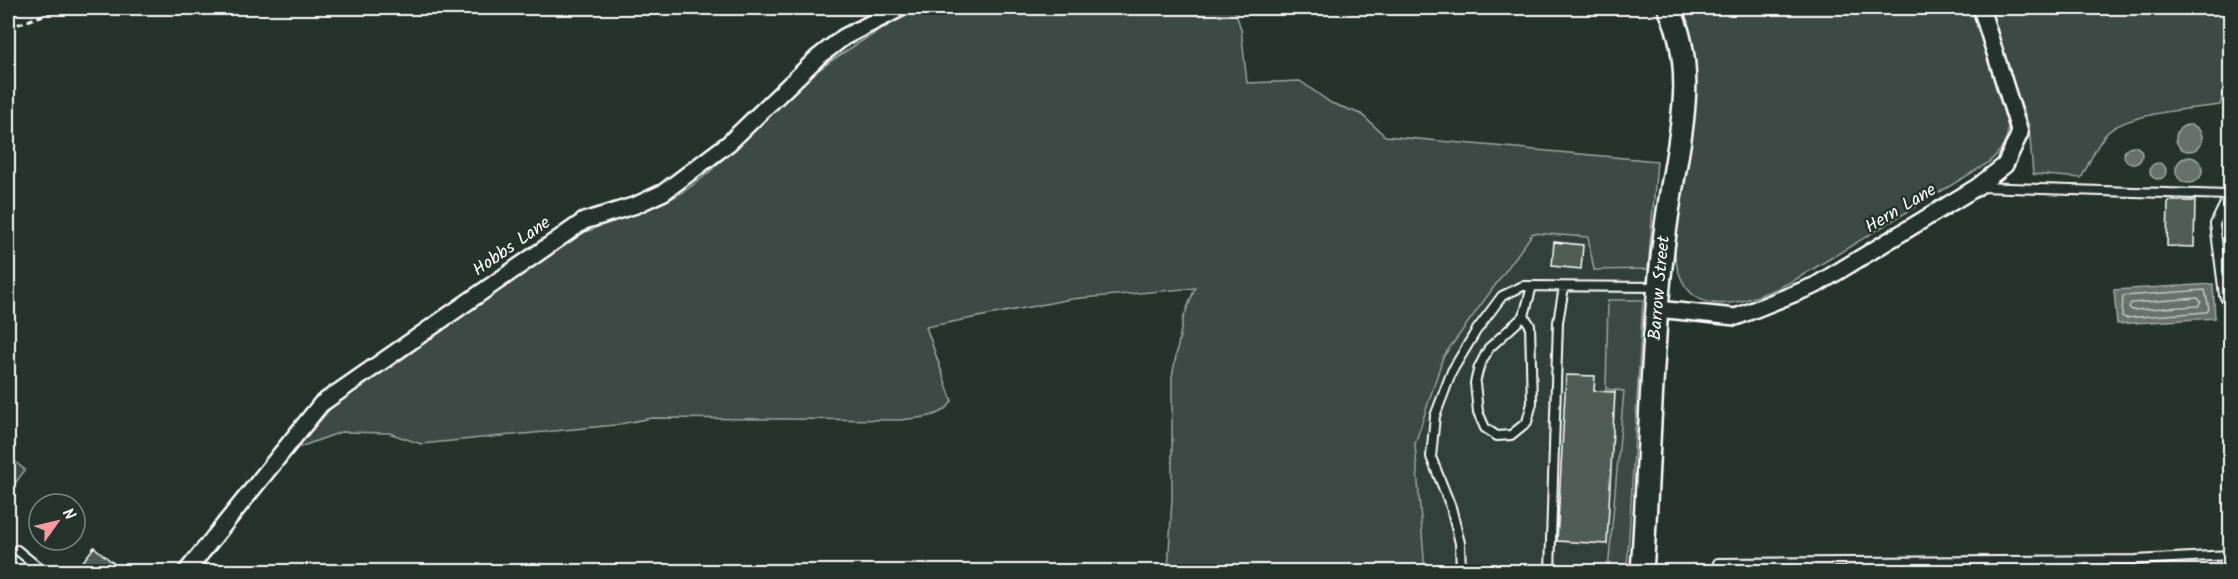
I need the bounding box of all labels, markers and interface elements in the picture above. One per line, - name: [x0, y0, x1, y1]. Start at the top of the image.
- street label: Hern Lane: [1860, 176, 1942, 242]
- street label: Hobbs Lane: [467, 209, 557, 285]
- street label: Barrow Street: [1641, 233, 1679, 342]
- north arrow: [27, 492, 87, 552]
- text: N: [55, 503, 81, 526]

